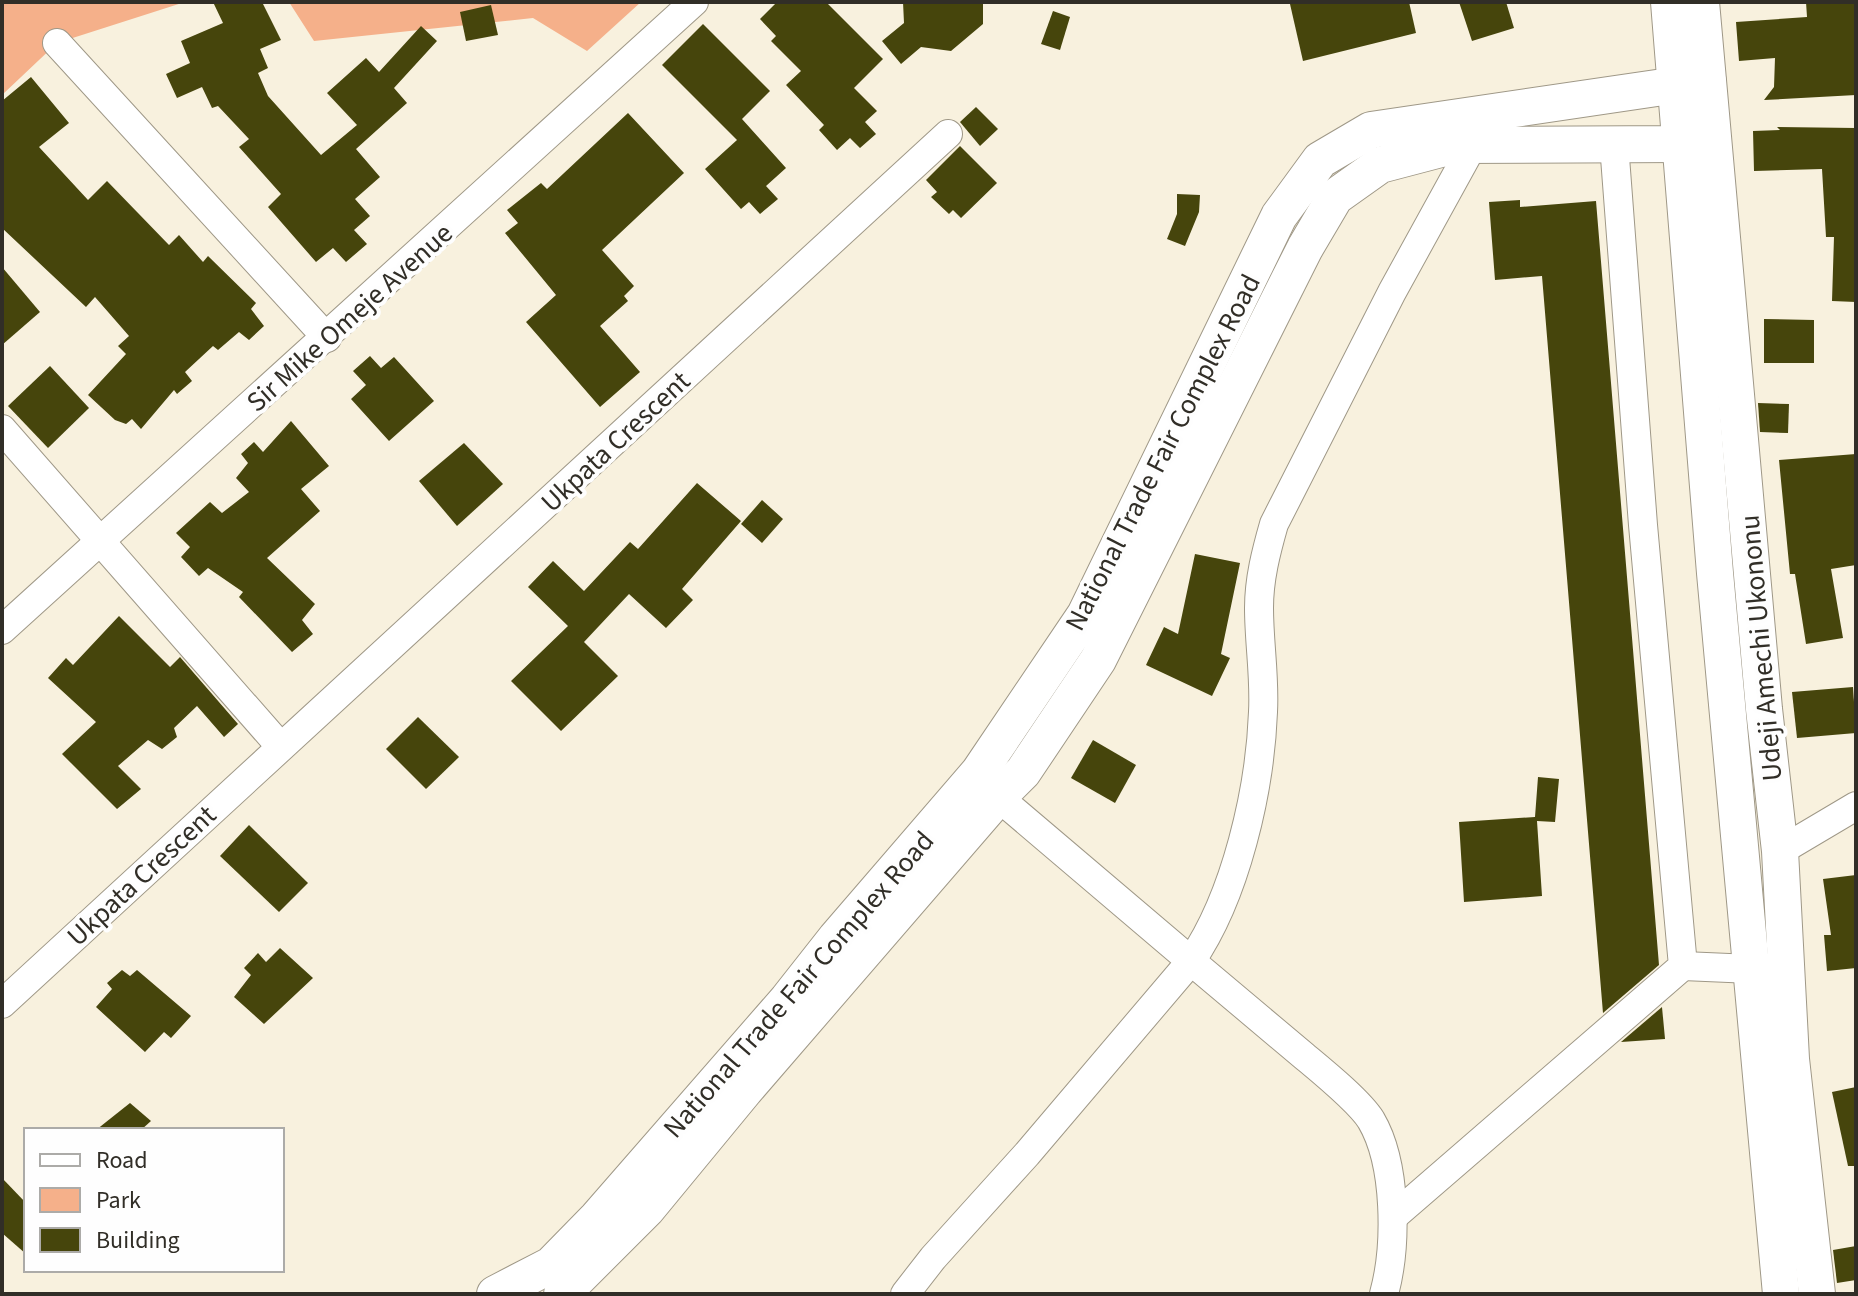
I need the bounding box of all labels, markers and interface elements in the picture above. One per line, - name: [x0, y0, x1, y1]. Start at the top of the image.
- street label: Sir Mike Omeje Avenue: [238, 214, 462, 421]
- street label: National Trade Fair Complex Road: [1055, 267, 1271, 638]
- street label: Ukpata Crescent: [532, 362, 700, 522]
- street label: Udeji Amechi Ukononu: [1729, 513, 1793, 783]
- street label: Ukpata Crescent: [58, 796, 226, 956]
- street label: National Trade Fair Complex Road: [654, 822, 944, 1147]
- legend: [24, 1128, 284, 1272]
- text: Road: [96, 1143, 148, 1178]
- text: Park: [96, 1183, 141, 1218]
- text: Building: [96, 1223, 180, 1258]

